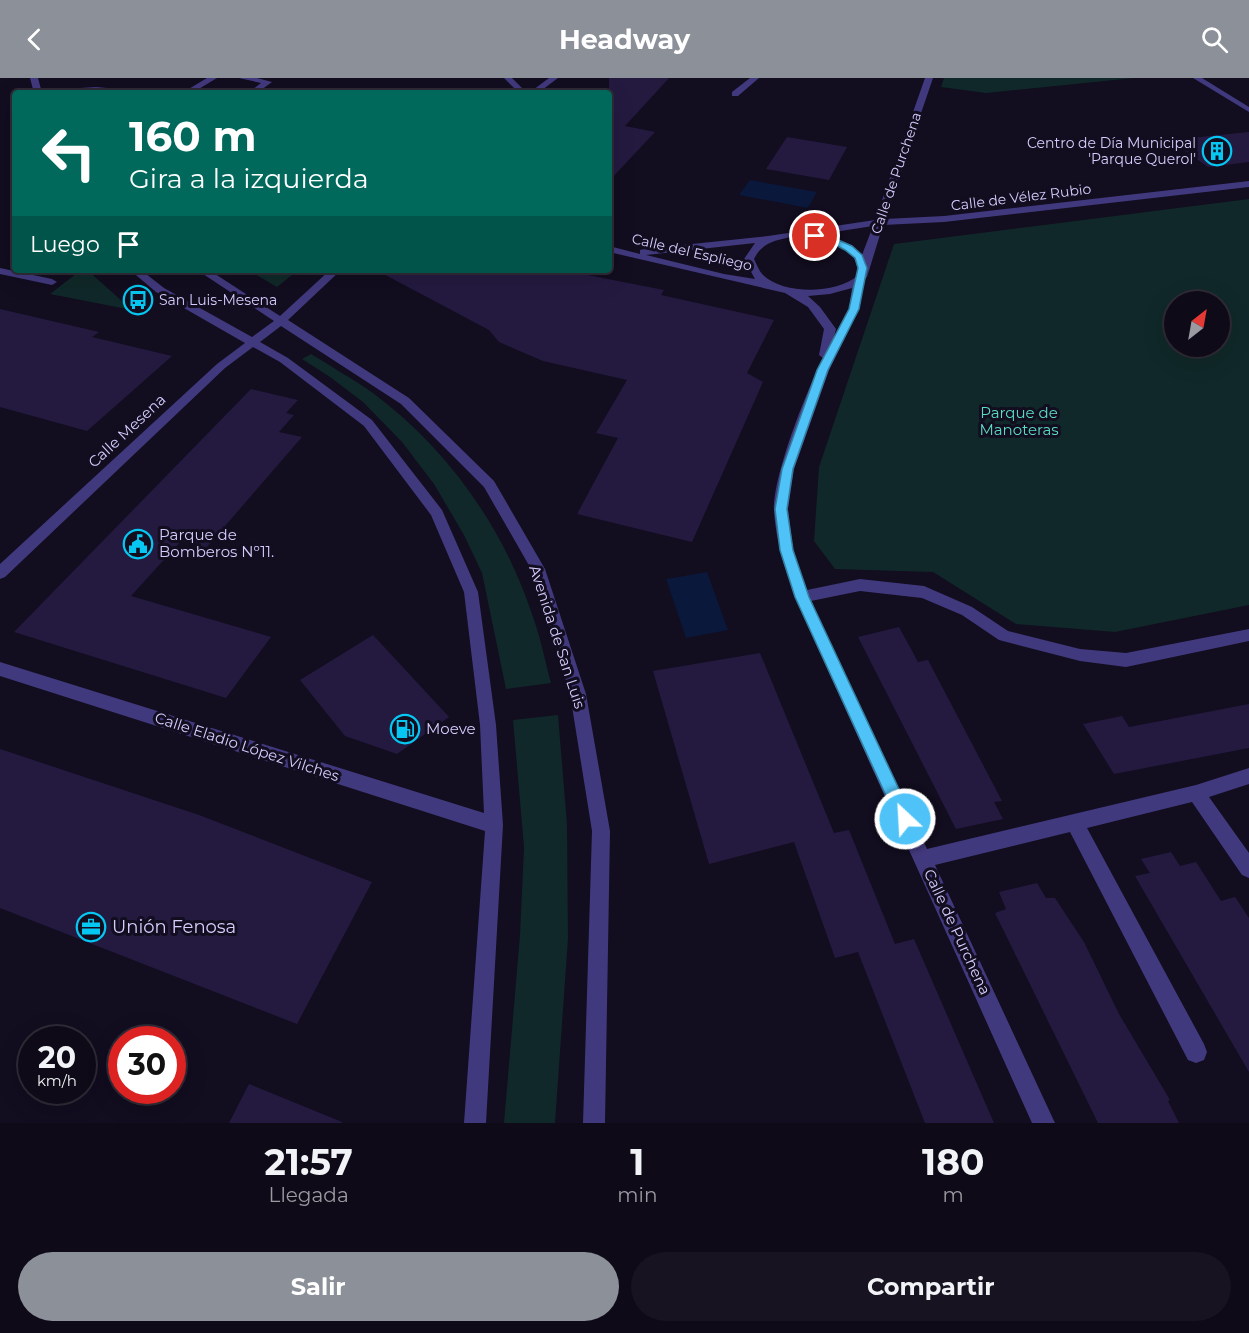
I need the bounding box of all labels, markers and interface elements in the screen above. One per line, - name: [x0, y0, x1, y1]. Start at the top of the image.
- icon: back: [18, 23, 51, 56]
- text: Headway: [559, 23, 690, 56]
- icon: search: [1198, 23, 1231, 56]
- text: 160 m: [129, 110, 257, 162]
- street label: Calle de Purchena: [867, 110, 925, 236]
- icon: left: [30, 114, 108, 192]
- place label: Centro de Día Municipal 'Parque Querol': [1027, 134, 1196, 168]
- building icon: Centro de Día Municipal 'Parque Querol': [1201, 135, 1233, 167]
- text: Gira a la izquierda: [129, 162, 369, 195]
- street label: Calle de Vélez Rubio: [950, 179, 1092, 215]
- pin: [789, 210, 840, 261]
- icon: arrive: [798, 219, 831, 252]
- icon: arrive: [112, 228, 145, 261]
- street label: Calle del Espliego: [630, 229, 754, 275]
- text: Luego: [30, 231, 100, 258]
- bus stop icon: San Luis-Mesena: [122, 284, 154, 316]
- place label: San Luis-Mesena: [159, 291, 277, 309]
- north arrow: [1164, 291, 1230, 357]
- map controls: [1164, 291, 1230, 357]
- street label: Calle Mesena: [84, 390, 169, 471]
- park label: Parque de Manoteras: [979, 403, 1059, 439]
- place label: Parque de Bomberos Nº11.: [159, 525, 274, 561]
- public building icon: Parque de Bomberos Nº11.: [122, 528, 154, 560]
- street label: Avenida de San Luis: [525, 563, 590, 711]
- street label: Calle Eladio López Vilches: [152, 708, 342, 785]
- fuel station icon: Moeve: [389, 713, 421, 745]
- place label: Moeve: [426, 719, 476, 738]
- position arrow: [873, 787, 937, 851]
- street label: Calle de Purchena: [920, 866, 995, 998]
- office icon: Unión Fenosa: [75, 911, 107, 943]
- place label: Unión Fenosa: [112, 916, 236, 938]
- speed limit sign: 30: [108, 1026, 186, 1104]
- text: 20: [38, 1039, 76, 1076]
- text: km/h: [37, 1071, 77, 1090]
- text: 21:57: [265, 1140, 353, 1184]
- text: 1: [630, 1140, 644, 1184]
- text: 180: [922, 1140, 984, 1184]
- text: Llegada: [269, 1183, 349, 1207]
- text: min: [617, 1183, 657, 1207]
- text: m: [943, 1183, 964, 1207]
- button: Salir: [18, 1252, 619, 1321]
- button: Compartir: [631, 1252, 1231, 1321]

